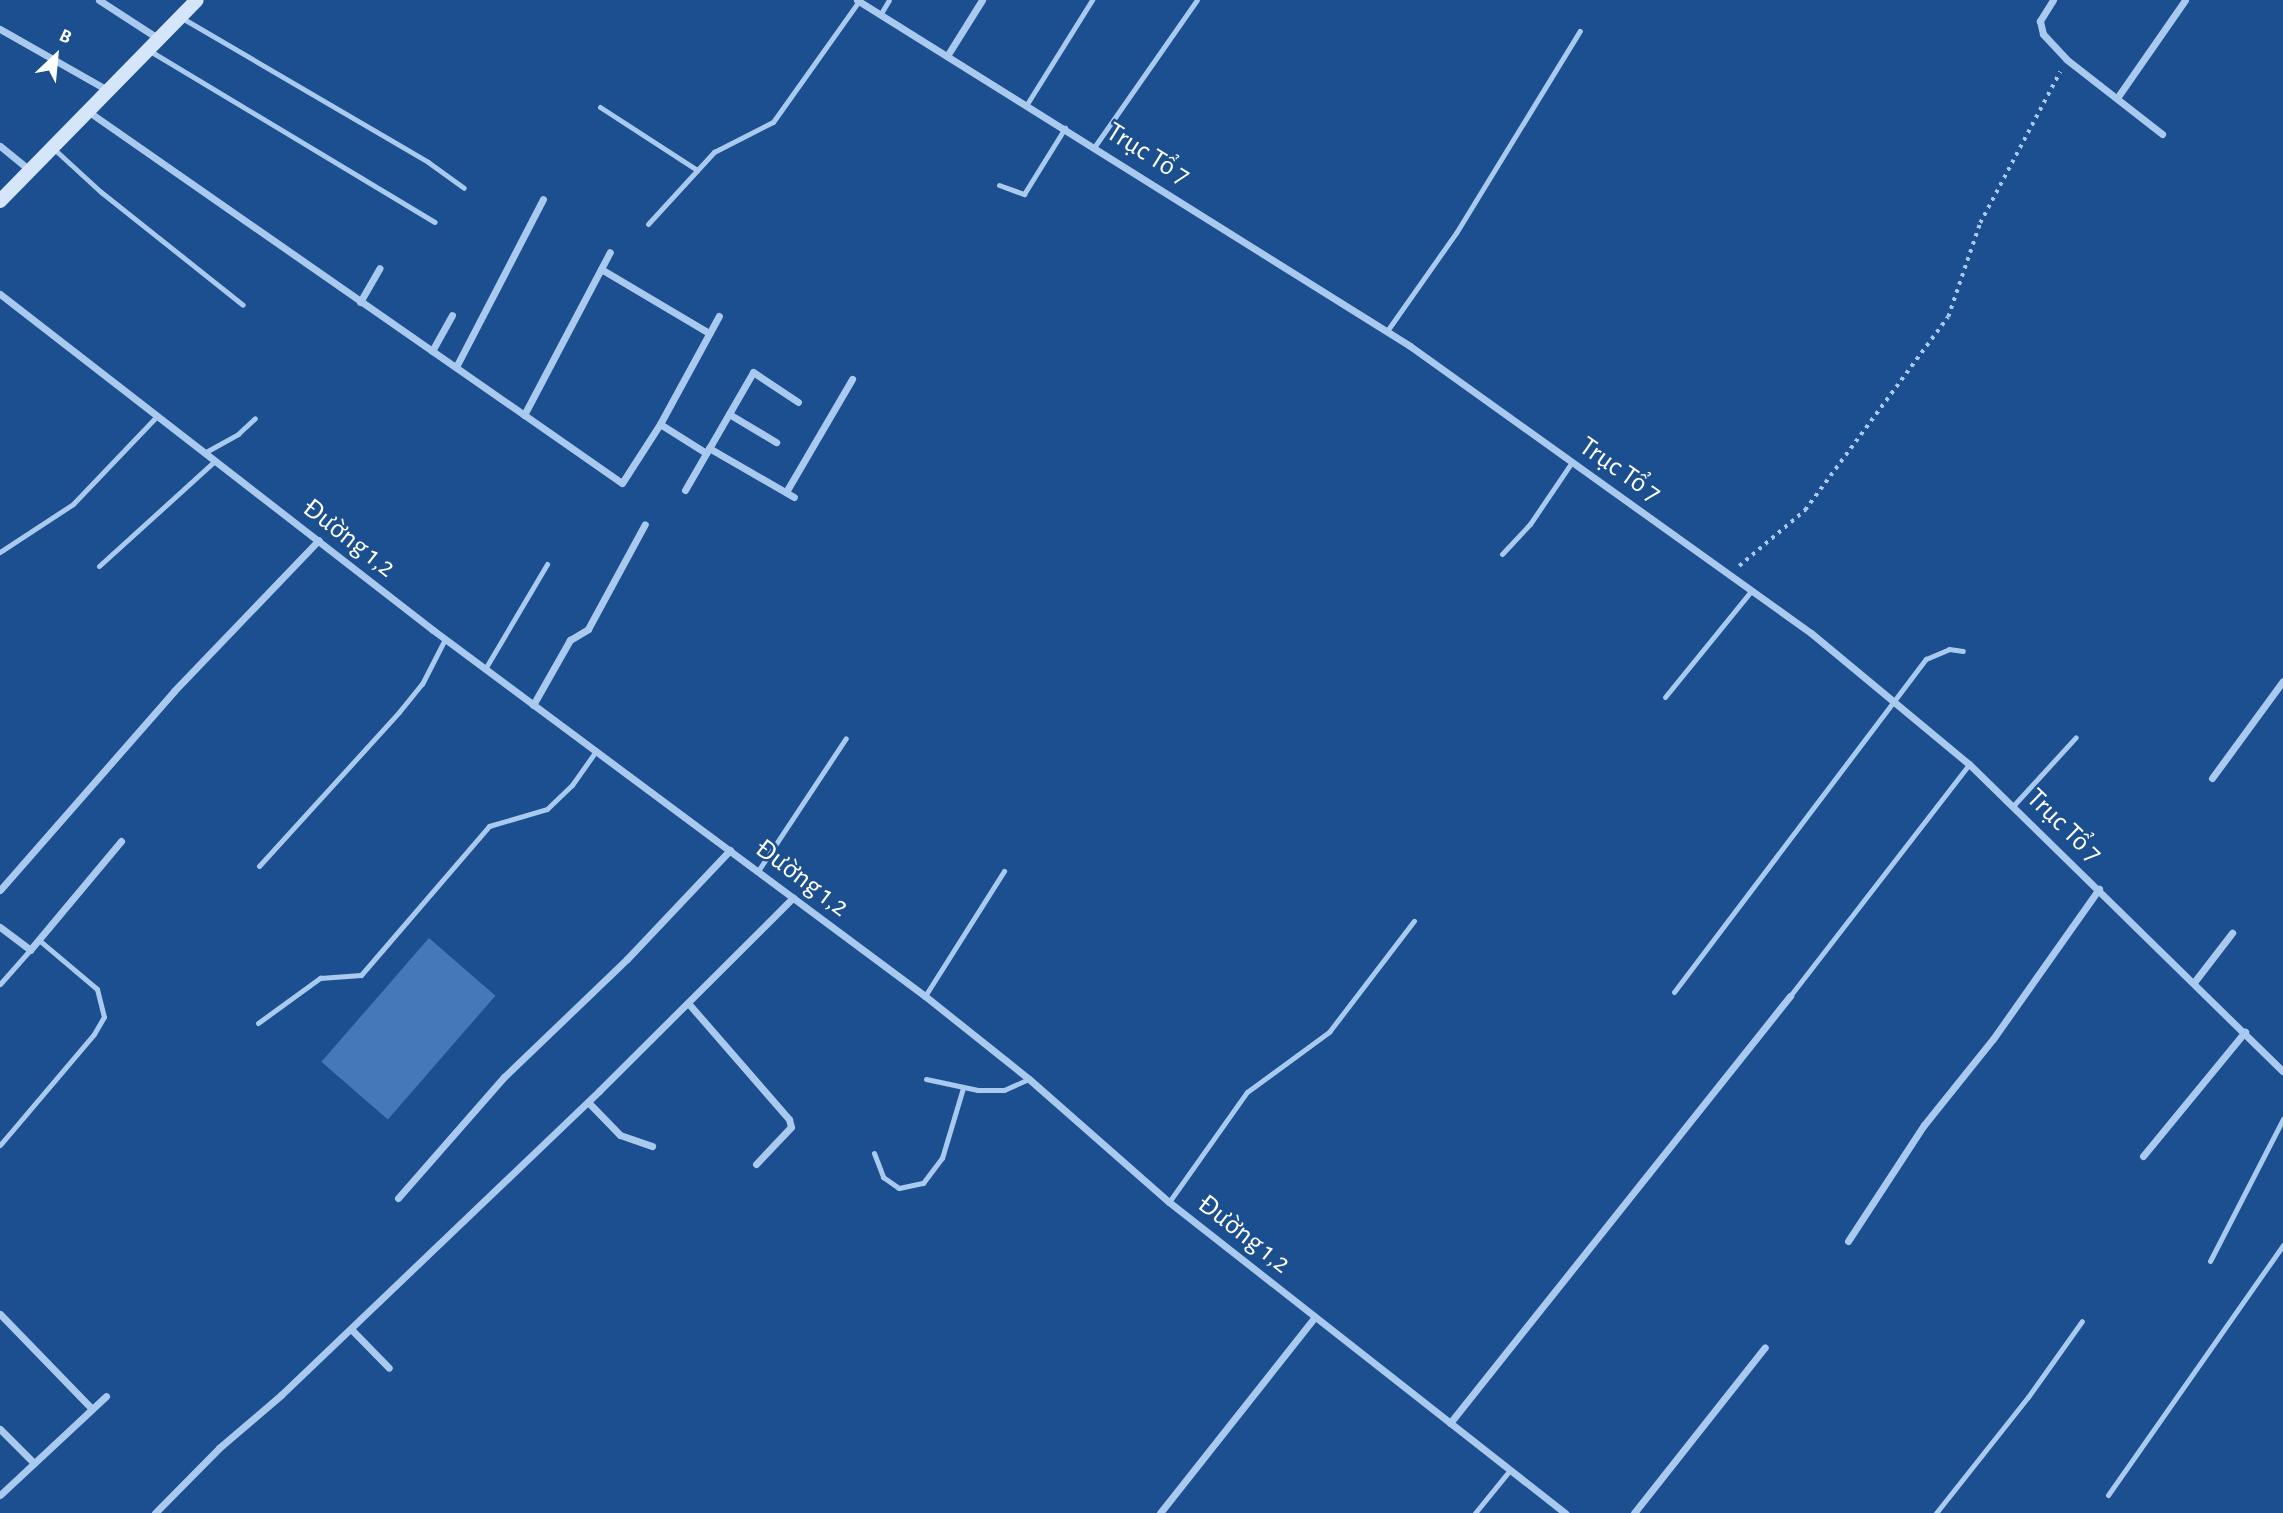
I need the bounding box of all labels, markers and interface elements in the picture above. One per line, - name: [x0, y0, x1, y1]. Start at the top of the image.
- north arrow: [21, 21, 91, 91]
- text: B: [56, 26, 75, 48]
- street label: Trục Tổ 7: [1100, 115, 1196, 193]
- street label: Trục Tổ 7: [1572, 430, 1668, 510]
- street label: Đường 1,2: [296, 491, 402, 585]
- street label: Trục Tổ 7: [2019, 782, 2109, 870]
- street label: Đường 1,2: [748, 832, 856, 924]
- street label: Đường 1,2: [1191, 1187, 1297, 1281]

